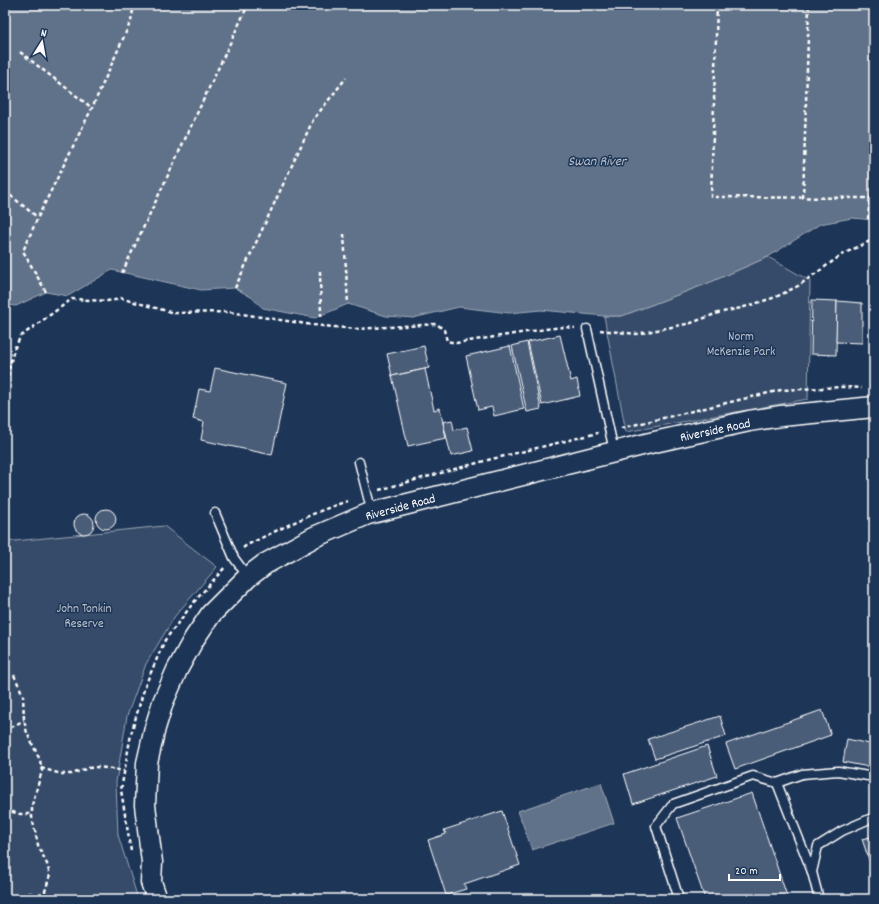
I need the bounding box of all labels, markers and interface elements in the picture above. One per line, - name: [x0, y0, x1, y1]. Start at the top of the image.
- north arrow: [22, 22, 62, 62]
- text: N: [39, 26, 48, 43]
- water label: Swan River: [568, 152, 628, 172]
- park label: Norm McKenzie Park: [707, 328, 775, 362]
- street label: Riverside Road: [679, 415, 753, 448]
- street label: Riverside Road: [364, 490, 438, 527]
- park label: John Tonkin Reserve: [57, 600, 112, 634]
- scale bar: [729, 856, 780, 882]
- text: 20 m: [735, 863, 758, 880]

